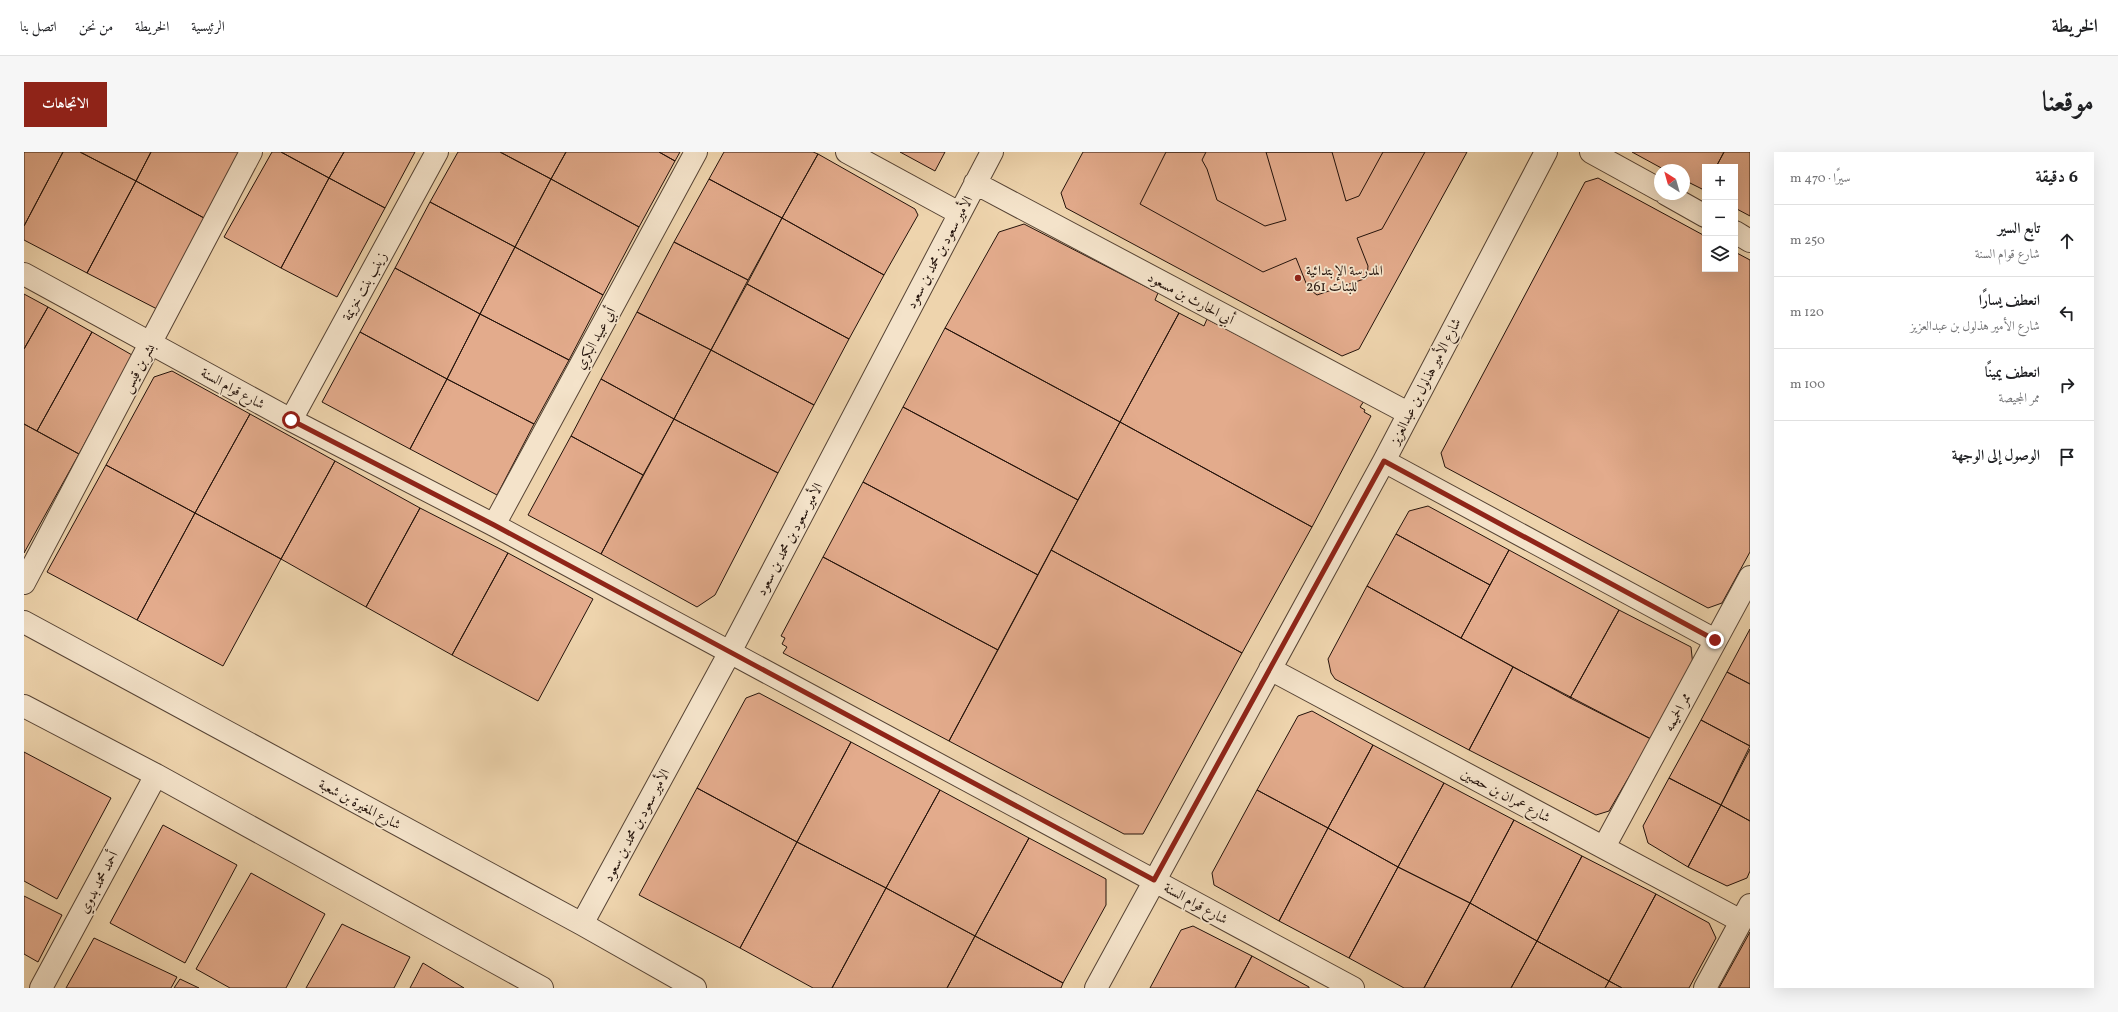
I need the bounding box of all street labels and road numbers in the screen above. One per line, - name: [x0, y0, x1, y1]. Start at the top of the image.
- street label: الأمير سعود بن محمد بن سعود: [901, 192, 978, 312]
- street label: زينب بنت خزيمة: [338, 249, 392, 325]
- street label: أبي الحارث بن مسعود: [1143, 267, 1239, 331]
- street label: أبي عبيد البكري: [570, 303, 622, 374]
- street label: شارع الأمير هذلول بن عبدالعزيز: [1383, 314, 1467, 450]
- street label: بشر بن قيس: [118, 341, 160, 397]
- street label: شارع قوام السنة: [196, 364, 268, 416]
- street label: الأمير سعود بن محمد بن سعود: [751, 479, 828, 599]
- street label: ممر الحميمه: [1660, 690, 1696, 735]
- street label: الأمير سعود بن محمد بن سعود: [598, 765, 675, 885]
- street label: شارع عمران بن حصين: [1457, 765, 1553, 829]
- street label: شارع المغيرة بن شعبة: [314, 776, 404, 836]
- street label: أحمد محمد بدوي: [73, 847, 125, 918]
- street label: شارع قوام السنة: [1159, 879, 1231, 931]

